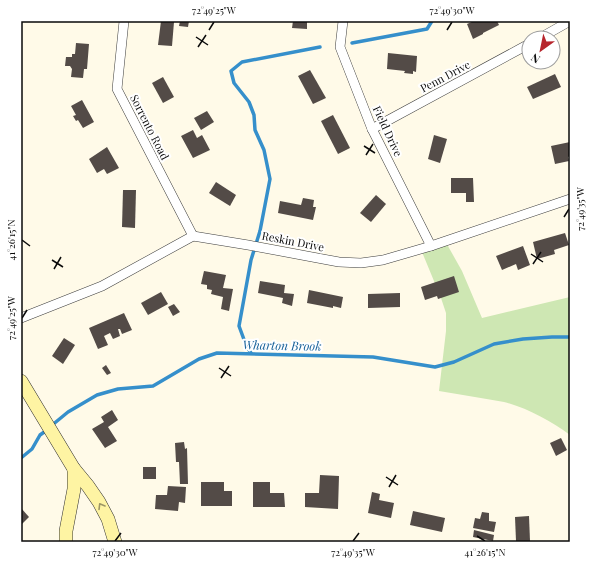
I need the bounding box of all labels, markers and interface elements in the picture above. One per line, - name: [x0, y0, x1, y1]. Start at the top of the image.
- text: 72°49'25"W: [192, 3, 237, 17]
- text: 72°49'30"W: [429, 3, 476, 17]
- north arrow: [521, 30, 561, 70]
- text: N: [528, 50, 543, 67]
- street label: Penn Drive: [417, 56, 473, 95]
- street label: Sorrento Road: [127, 92, 173, 163]
- street label: Field Drive: [370, 103, 406, 159]
- text: 72°49'35"W: [573, 186, 587, 231]
- text: 41°26'15"N: [4, 219, 18, 261]
- street label: Reskin Drive: [261, 228, 326, 254]
- text: 72°49'25"W: [4, 295, 18, 340]
- water label: Wharton Brook: [242, 336, 322, 354]
- one-way arrow: [98, 503, 106, 510]
- text: 72°49'30"W: [92, 545, 139, 559]
- text: 72°49'35"W: [331, 545, 376, 559]
- text: 41°26'15"N: [464, 545, 506, 559]

